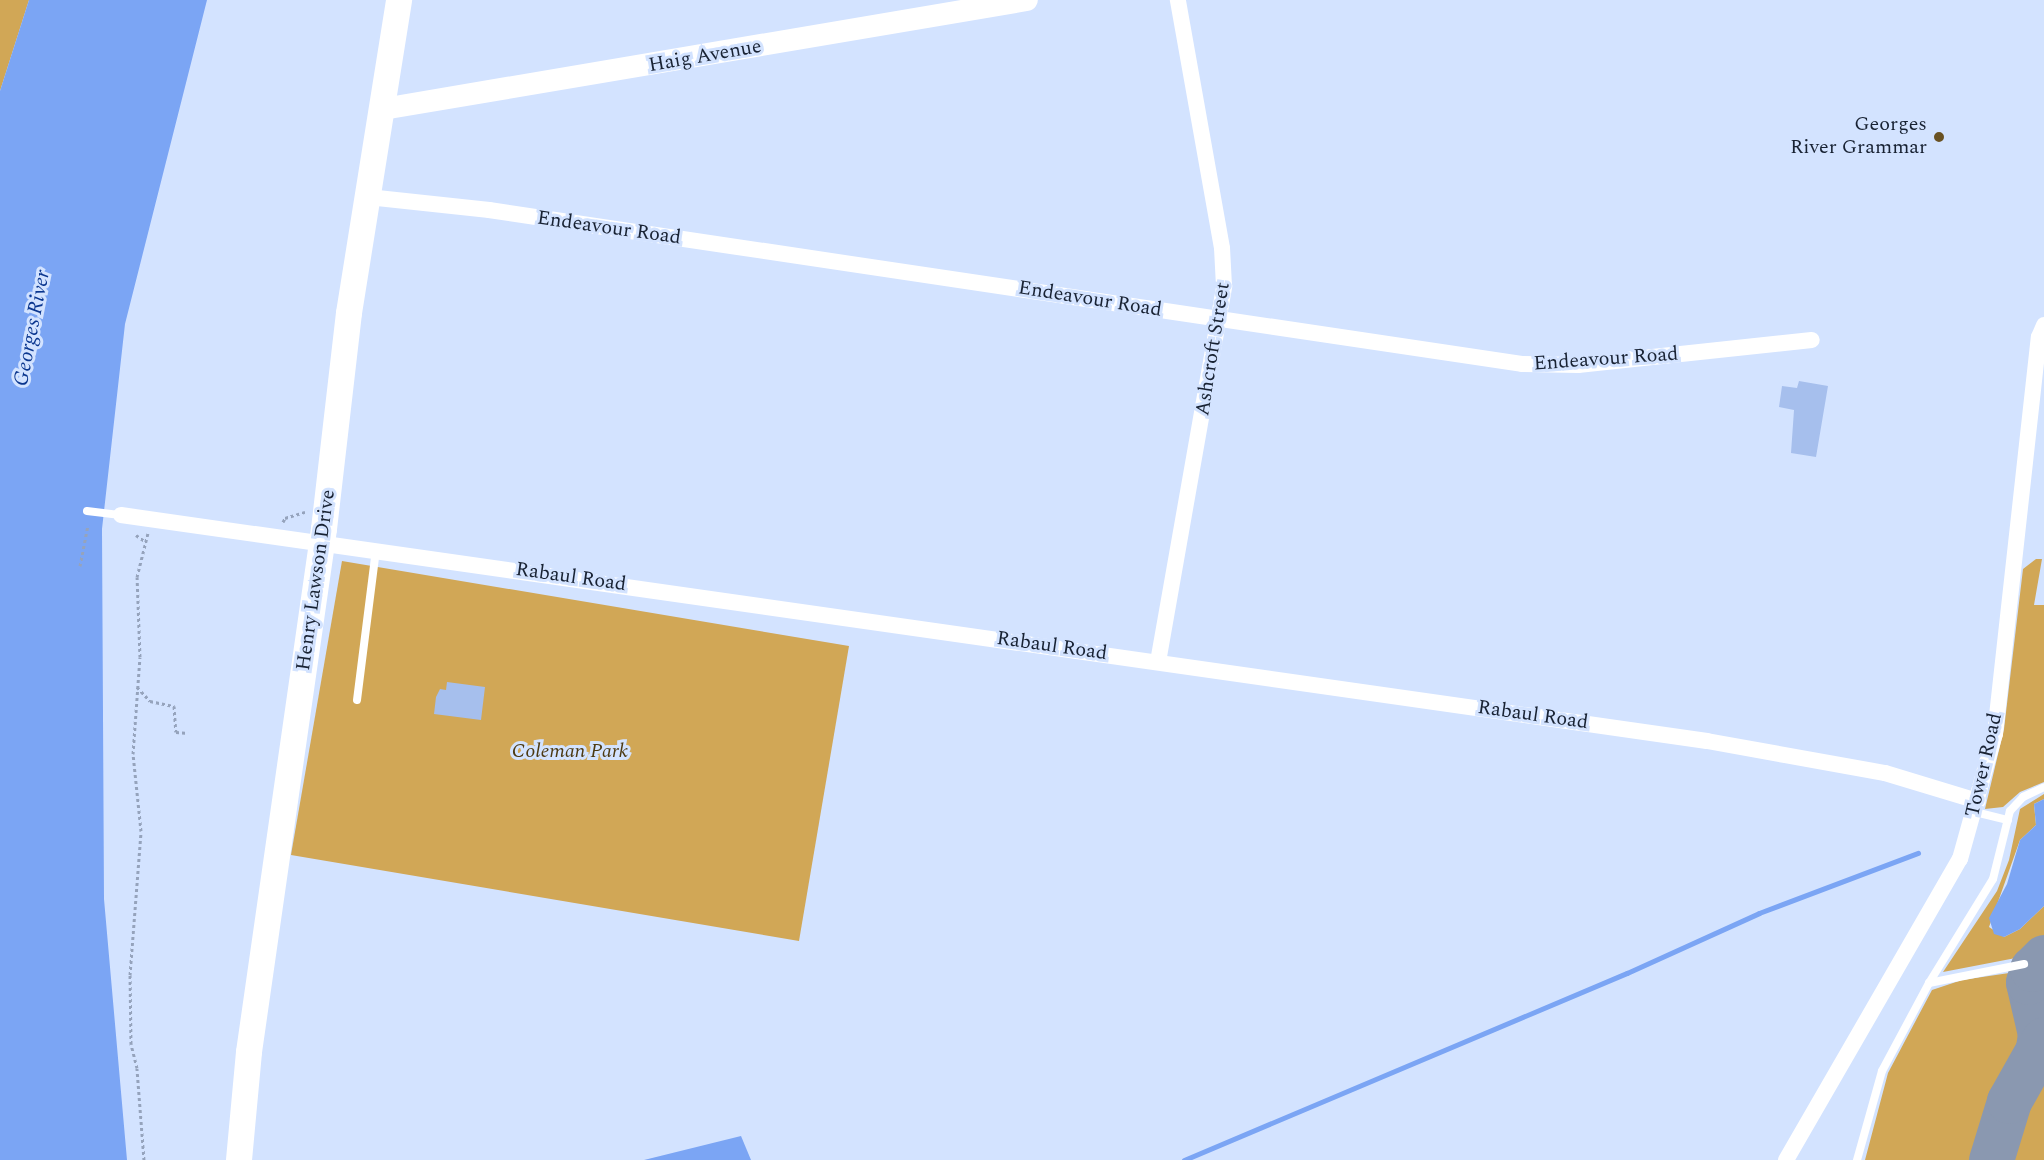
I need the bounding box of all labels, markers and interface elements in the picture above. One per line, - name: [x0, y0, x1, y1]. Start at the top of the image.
- street label: Haig Avenue: [647, 34, 763, 78]
- place label: Georges River Grammar: [1790, 113, 1927, 160]
- marker: Georges River Grammar: [1932, 130, 1946, 144]
- street label: Endeavour Road: [536, 206, 682, 250]
- water label: Georges River: [8, 268, 56, 388]
- street label: Endeavour Road: [1016, 276, 1164, 322]
- street label: Ashcroft Street: [1191, 281, 1235, 417]
- street label: Endeavour Road: [1533, 342, 1679, 376]
- street label: Henry Lawson Drive: [291, 488, 341, 672]
- street label: Rabaul Road: [514, 557, 628, 597]
- street label: Rabaul Road: [995, 626, 1109, 666]
- street label: Rabaul Road: [1476, 695, 1590, 735]
- street label: Tower Road: [1960, 711, 2008, 819]
- park label: Coleman Park: [512, 739, 628, 763]

